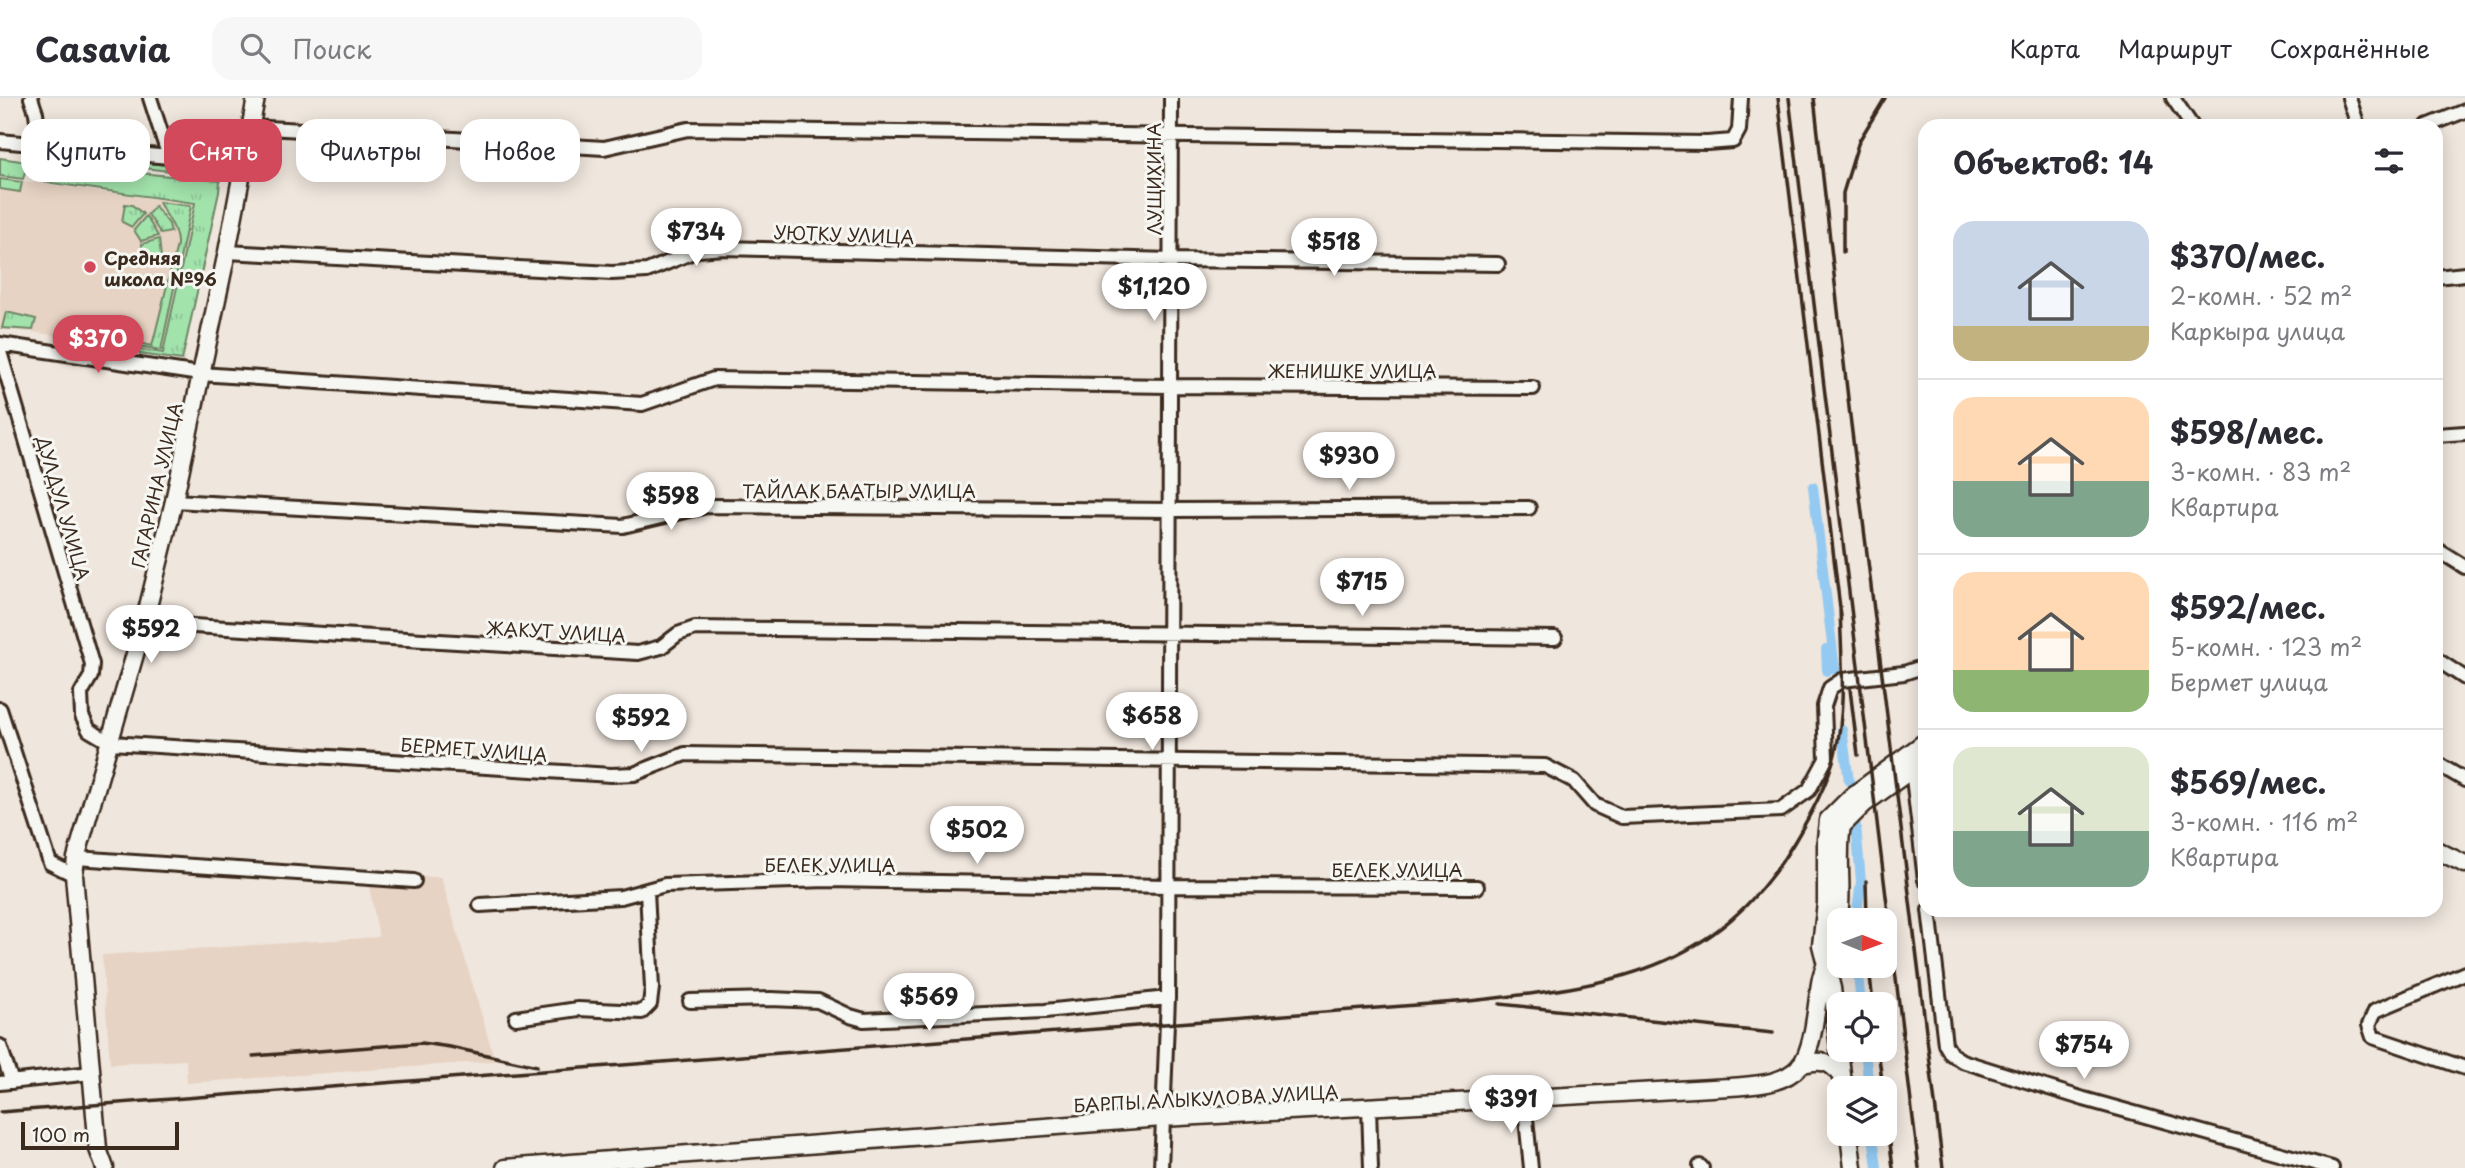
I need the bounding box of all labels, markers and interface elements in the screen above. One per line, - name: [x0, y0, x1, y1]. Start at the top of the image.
- search box: [212, 17, 702, 80]
- text: Casavia: [35, 23, 170, 73]
- icon: search: [236, 29, 274, 67]
- text: Поиск: [292, 29, 371, 68]
- text: Карта: [2009, 30, 2080, 66]
- text: Маршрут: [2118, 30, 2232, 66]
- text: Сохранённые: [2270, 30, 2430, 66]
- chip: Купить: [21, 119, 150, 182]
- chip: Снять: [164, 119, 282, 182]
- chip: Фильтры: [296, 119, 446, 182]
- chip: Новое: [460, 119, 580, 182]
- street label: ЛУЩИХИНА: [1140, 122, 1167, 235]
- text: Объектов: 14: [1953, 139, 2153, 184]
- icon: filters: [2370, 142, 2408, 180]
- pin: $734: [655, 208, 737, 268]
- text: $734: [667, 213, 725, 248]
- street label: УЮТКУ УЛИЦА: [773, 218, 915, 250]
- pin: $518: [1293, 218, 1375, 278]
- text: $518: [1307, 223, 1361, 258]
- text: $370/мес.: [2170, 233, 2325, 278]
- place label: Средняя школа №96: [104, 244, 217, 292]
- icon: home: [2009, 249, 2093, 333]
- marker: Средняя школа №96: [82, 259, 98, 275]
- pin: $1,120: [1097, 264, 1211, 323]
- text: $1,120: [1118, 268, 1190, 303]
- text: 2-комн. · 52 m²: [2170, 278, 2352, 313]
- text: Каркыра улица: [2170, 313, 2345, 348]
- pin: $370: [57, 316, 139, 375]
- text: $370: [69, 320, 127, 355]
- street label: ЖЕНИШКЕ УЛИЦА: [1267, 357, 1437, 384]
- street label: ГАГАРИНА УЛИЦА: [124, 399, 188, 570]
- text: $598/мес.: [2170, 409, 2324, 454]
- icon: home: [2009, 425, 2093, 509]
- street label: ДУЛДУЛ УЛИЦА: [30, 432, 98, 584]
- pin: $930: [1308, 432, 1390, 492]
- text: $930: [1319, 437, 1379, 472]
- text: 3-комн. · 83 m²: [2170, 454, 2351, 489]
- pin: $598: [630, 472, 712, 532]
- text: $598: [642, 477, 700, 512]
- street label: ТАЙЛАК БААТЫР УЛИЦА: [742, 477, 976, 504]
- text: Квартира: [2170, 489, 2278, 524]
- pin: $715: [1321, 559, 1403, 618]
- text: $715: [1336, 563, 1388, 598]
- text: $592/мес.: [2170, 584, 2326, 629]
- icon: home: [2009, 600, 2093, 684]
- pin: $592: [110, 606, 192, 665]
- text: $592: [122, 610, 180, 645]
- street label: ЖАКУТ УЛИЦА: [486, 614, 627, 648]
- text: 5-комн. · 123 m²: [2170, 629, 2362, 664]
- text: Бермет улица: [2170, 664, 2328, 699]
- pin: $658: [1111, 692, 1193, 752]
- pin: $592: [600, 694, 682, 754]
- text: $658: [1122, 697, 1182, 732]
- text: $592: [612, 699, 670, 734]
- street label: БЕРМЕТ УЛИЦА: [400, 730, 548, 768]
- text: $569/мес.: [2170, 759, 2326, 804]
- icon: home: [2009, 775, 2093, 859]
- text: 3-комн. · 116 m²: [2170, 804, 2358, 839]
- pin: $502: [936, 806, 1018, 866]
- text: $502: [946, 811, 1008, 846]
- text: Квартира: [2170, 839, 2278, 874]
- street label: БЕЛЕК УЛИЦА: [764, 851, 896, 878]
- street label: БЕЛЕК УЛИЦА: [1331, 856, 1463, 883]
- north arrow: [1827, 908, 1897, 978]
- map controls: [1827, 908, 1897, 1146]
- pin: $569: [888, 974, 970, 1033]
- text: $569: [899, 978, 959, 1013]
- button: locate: [1827, 992, 1897, 1062]
- pin: $754: [2043, 1021, 2125, 1081]
- text: $754: [2055, 1026, 2113, 1061]
- pin: $391: [1470, 1076, 1552, 1135]
- button: layers: [1827, 1076, 1897, 1146]
- street label: БАРПЫ АЛЫКУЛОВА УЛИЦА: [1073, 1078, 1339, 1118]
- text: $391: [1485, 1080, 1537, 1115]
- scale bar: [21, 1119, 178, 1151]
- text: 100 m: [32, 1120, 90, 1148]

